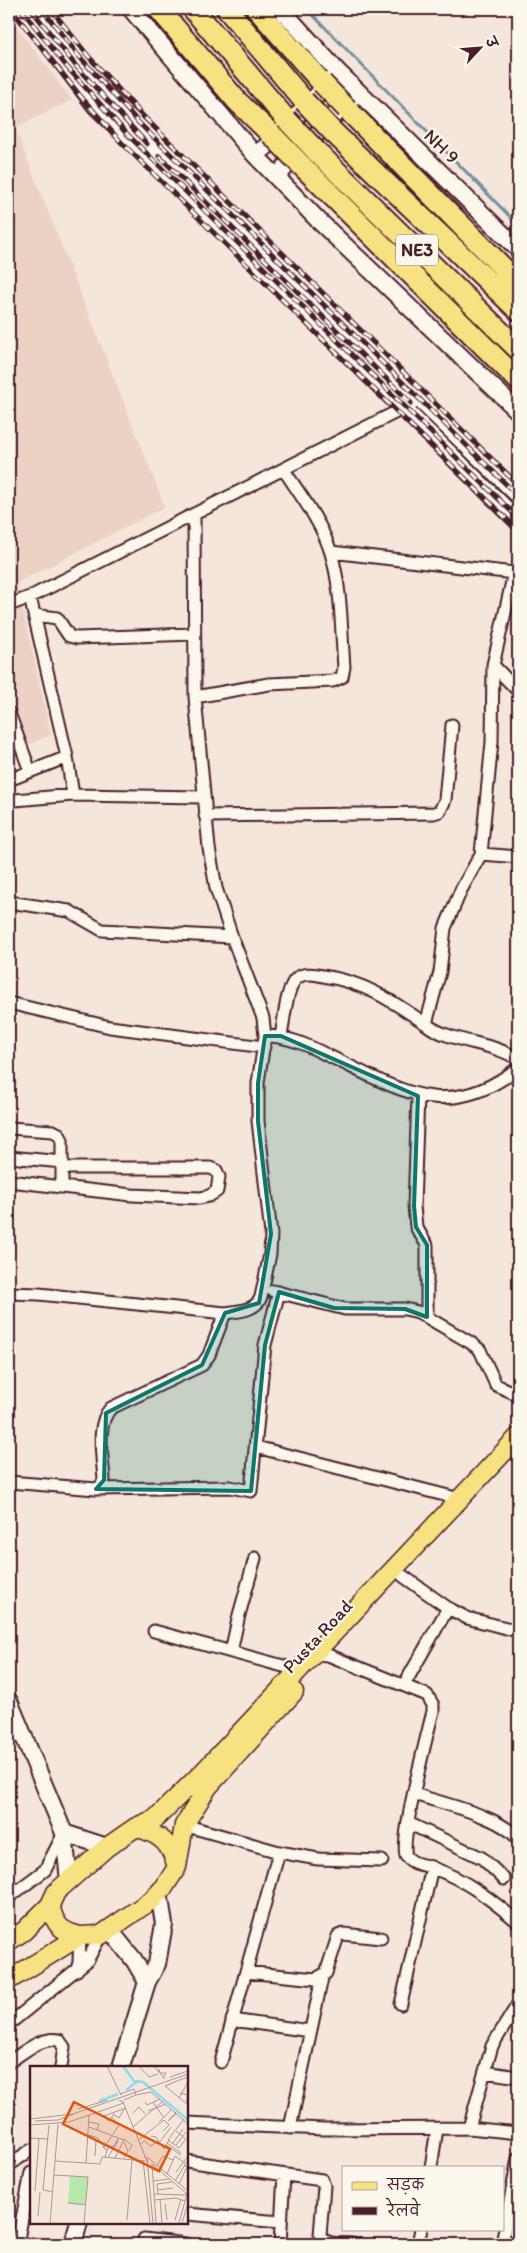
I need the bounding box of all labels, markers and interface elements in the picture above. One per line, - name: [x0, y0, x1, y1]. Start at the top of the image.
- north arrow: [454, 22, 504, 72]
- text: उ: [481, 33, 502, 52]
- street label: NH 9: [419, 124, 464, 169]
- road number: NE3: [396, 234, 438, 266]
- street label: Pusta Road: [278, 1594, 358, 1678]
- inset map: [30, 2066, 188, 2223]
- legend: [342, 2166, 504, 2230]
- text: सड़क: [386, 2176, 425, 2195]
- text: रेलवे: [385, 2197, 421, 2220]

